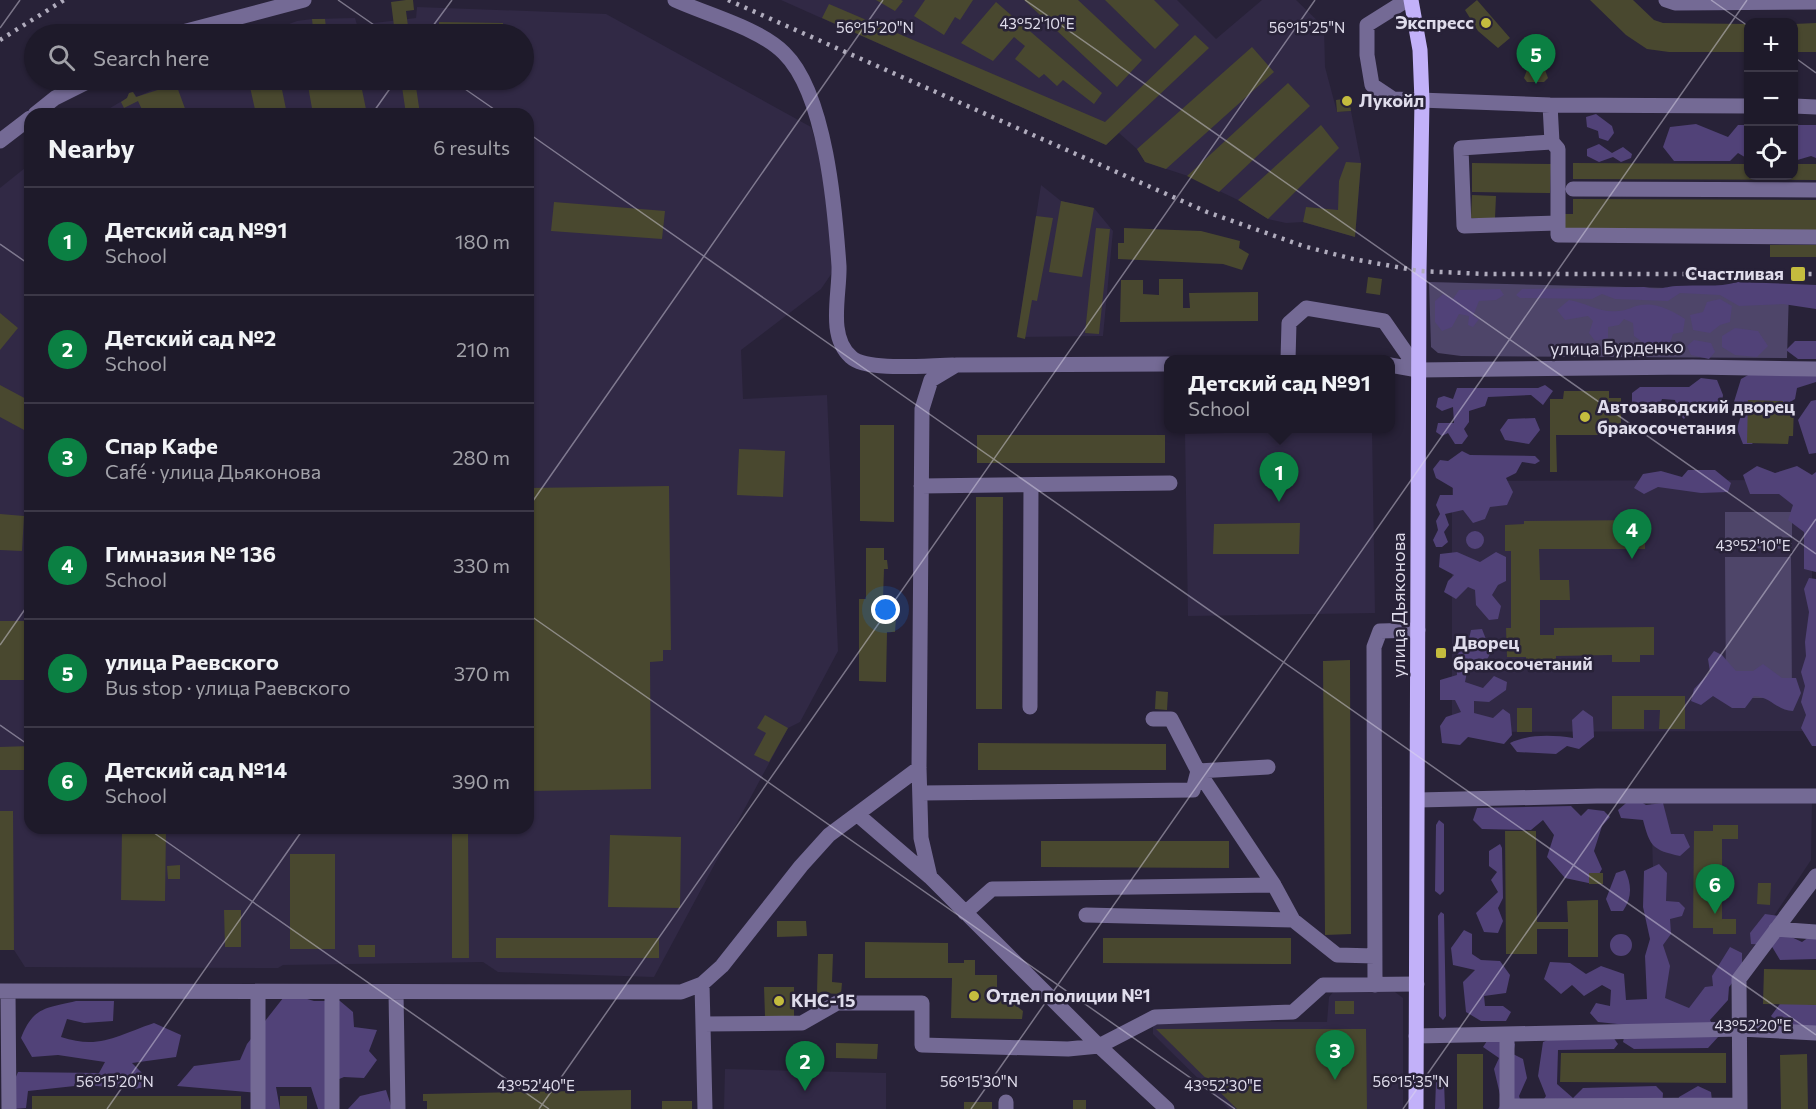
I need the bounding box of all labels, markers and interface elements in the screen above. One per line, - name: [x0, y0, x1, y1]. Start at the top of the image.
- place label: Экспресс: [1395, 11, 1474, 33]
- text: 43°52'10"E: [999, 14, 1075, 32]
- marker: Экспресс: [1479, 16, 1493, 30]
- text: 56°15'20"N: [836, 18, 914, 36]
- text: 56°15'25"N: [1269, 18, 1345, 36]
- map controls: [1744, 18, 1798, 180]
- button: +: [1744, 18, 1798, 72]
- search box: [24, 24, 534, 90]
- pin: 5: [1516, 34, 1556, 84]
- icon: search: [45, 41, 78, 74]
- text: Search here: [93, 44, 209, 71]
- button: −: [1744, 72, 1798, 126]
- place label: Лукойл: [1359, 89, 1424, 111]
- marker: Лукойл: [1340, 94, 1354, 108]
- button: locate: [1744, 126, 1798, 180]
- text: Nearby: [48, 132, 135, 163]
- text: 6 results: [433, 135, 510, 159]
- text: Детский сад №91: [105, 216, 287, 243]
- text: 1: [63, 229, 72, 253]
- text: 180 m: [455, 229, 510, 253]
- text: School: [105, 243, 167, 267]
- place label: Счастливая: [1685, 262, 1784, 284]
- marker: Счастливая: [1789, 265, 1807, 283]
- text: Детский сад №2: [105, 324, 276, 351]
- street label: улица Бурденко: [1550, 335, 1684, 359]
- text: 2: [62, 337, 73, 361]
- text: 210 m: [456, 337, 510, 361]
- text: School: [105, 351, 167, 375]
- popup: [1164, 355, 1395, 433]
- text: Детский сад №91: [1188, 369, 1371, 396]
- place label: Автозаводский дворец бракосочетания: [1597, 395, 1795, 438]
- text: School: [1188, 396, 1250, 420]
- marker: Автозаводский дворец бракосочетания: [1578, 410, 1592, 424]
- text: Спар Кафе: [105, 432, 218, 459]
- text: 3: [62, 445, 73, 469]
- text: 280 m: [452, 445, 510, 469]
- pin: 1: [1260, 452, 1298, 502]
- text: Café · улица Дьяконова: [105, 459, 321, 483]
- pin: 4: [1612, 510, 1652, 559]
- street label: улица Дьяконова: [1387, 532, 1409, 678]
- text: 43°52'10"E: [1715, 536, 1791, 554]
- text: Гимназия № 136: [105, 540, 276, 567]
- text: 4: [61, 553, 74, 577]
- text: 330 m: [453, 553, 510, 577]
- text: School: [105, 567, 167, 591]
- your location: [871, 595, 900, 624]
- place label: Дворец бракосочетаний: [1453, 631, 1593, 674]
- marker: Дворец бракосочетаний: [1434, 646, 1448, 660]
- text: улица Раевского: [105, 648, 279, 675]
- text: 5: [62, 661, 73, 685]
- text: 370 m: [454, 661, 510, 685]
- text: Bus stop · улица Раевского: [105, 675, 351, 699]
- text: Детский сад №14: [105, 756, 287, 783]
- text: 6: [61, 769, 74, 793]
- text: 390 m: [452, 769, 510, 793]
- text: School: [105, 783, 167, 807]
- pin: 6: [1696, 864, 1734, 914]
- place label: Отдел полиции №1: [986, 984, 1151, 1006]
- place label: КНС-15: [791, 989, 855, 1011]
- marker: Отдел полиции №1: [967, 989, 981, 1003]
- marker: КНС-15: [772, 994, 786, 1008]
- text: 43°52'20"E: [1714, 1016, 1792, 1034]
- pin: 3: [1316, 1030, 1354, 1080]
- pin: 2: [786, 1042, 824, 1091]
- text: 56°15'20"N: [76, 1072, 154, 1090]
- text: 56°15'30"N: [940, 1072, 1018, 1090]
- text: 56°15'35"N: [1373, 1072, 1449, 1090]
- text: 43°52'40"E: [497, 1076, 575, 1094]
- text: 43°52'30"E: [1184, 1076, 1262, 1094]

